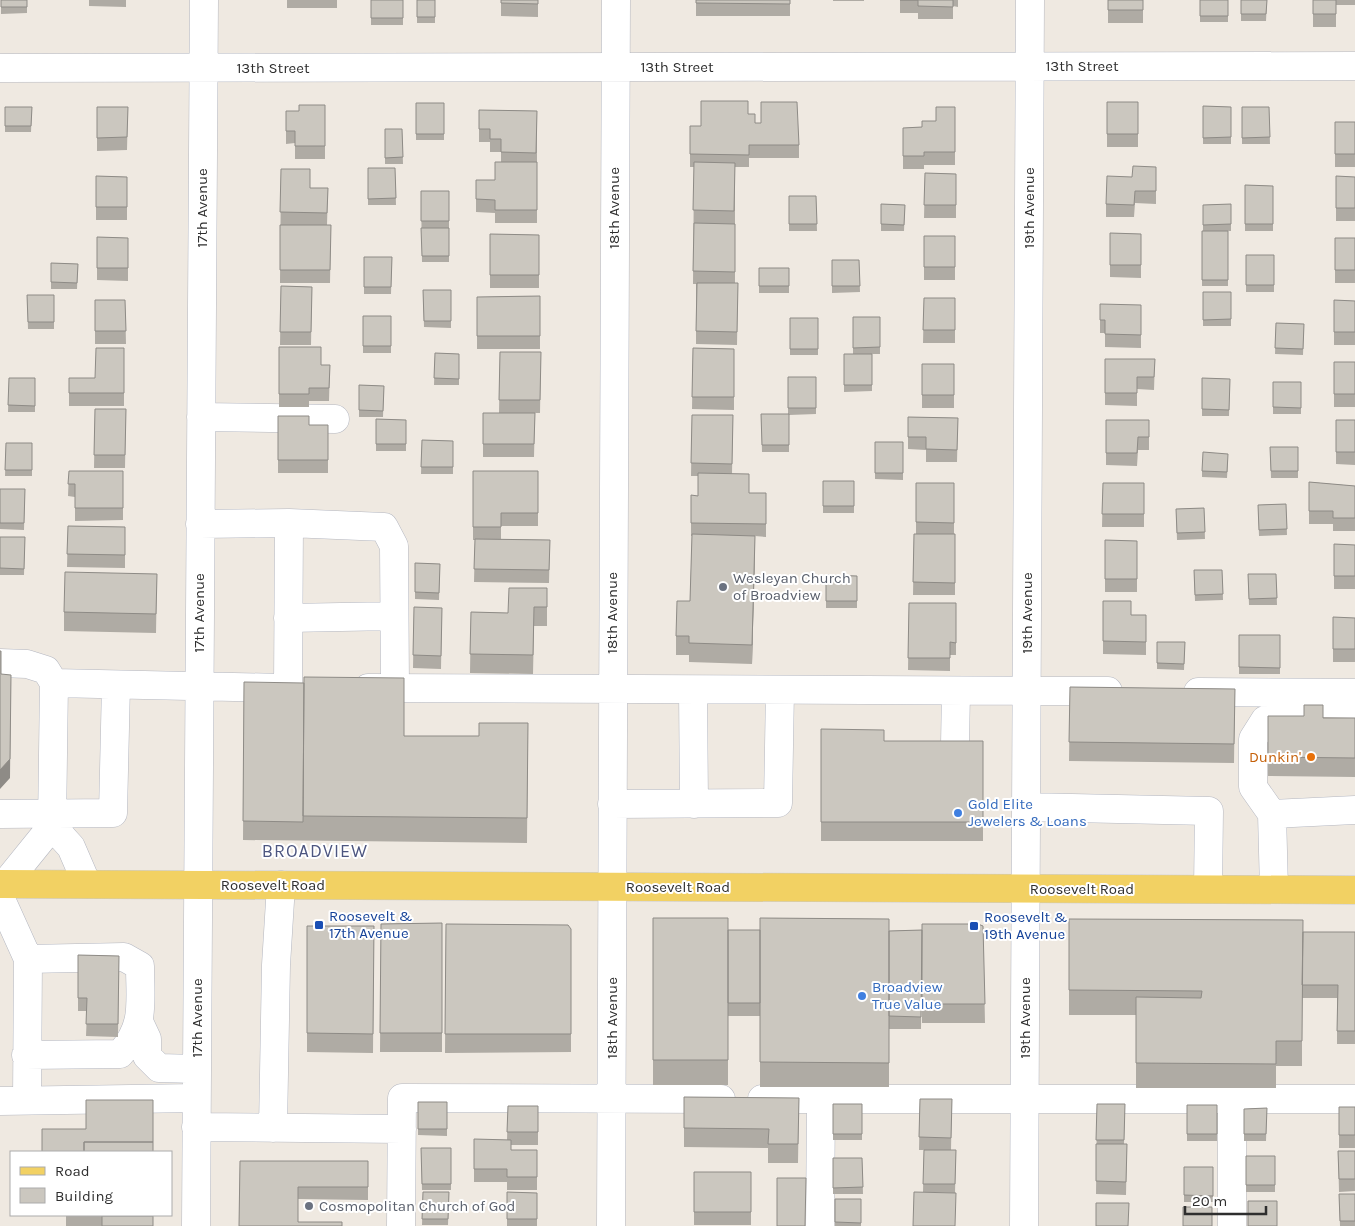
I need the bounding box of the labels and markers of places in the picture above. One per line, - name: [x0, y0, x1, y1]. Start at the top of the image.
- place label: Wesleyan Church of Broadview: [733, 569, 851, 604]
- marker: Wesleyan Church of Broadview: [717, 581, 729, 593]
- place label: Dunkin': [1249, 748, 1301, 766]
- marker: Dunkin': [1305, 751, 1317, 763]
- place label: Gold Elite Jewelers & Loans: [968, 795, 1087, 830]
- marker: Gold Elite Jewelers & Loans: [952, 807, 964, 819]
- place label: Roosevelt & 17th Avenue: [329, 907, 413, 942]
- place label: Roosevelt & 19th Avenue: [984, 908, 1068, 943]
- marker: Roosevelt & 17th Avenue: [313, 919, 325, 931]
- marker: Roosevelt & 19th Avenue: [968, 920, 980, 932]
- place label: Broadview True Value: [872, 978, 943, 1013]
- marker: Broadview True Value: [856, 990, 868, 1002]
- place label: Cosmopolitan Church of God: [319, 1197, 515, 1215]
- marker: Cosmopolitan Church of God: [303, 1200, 315, 1212]

